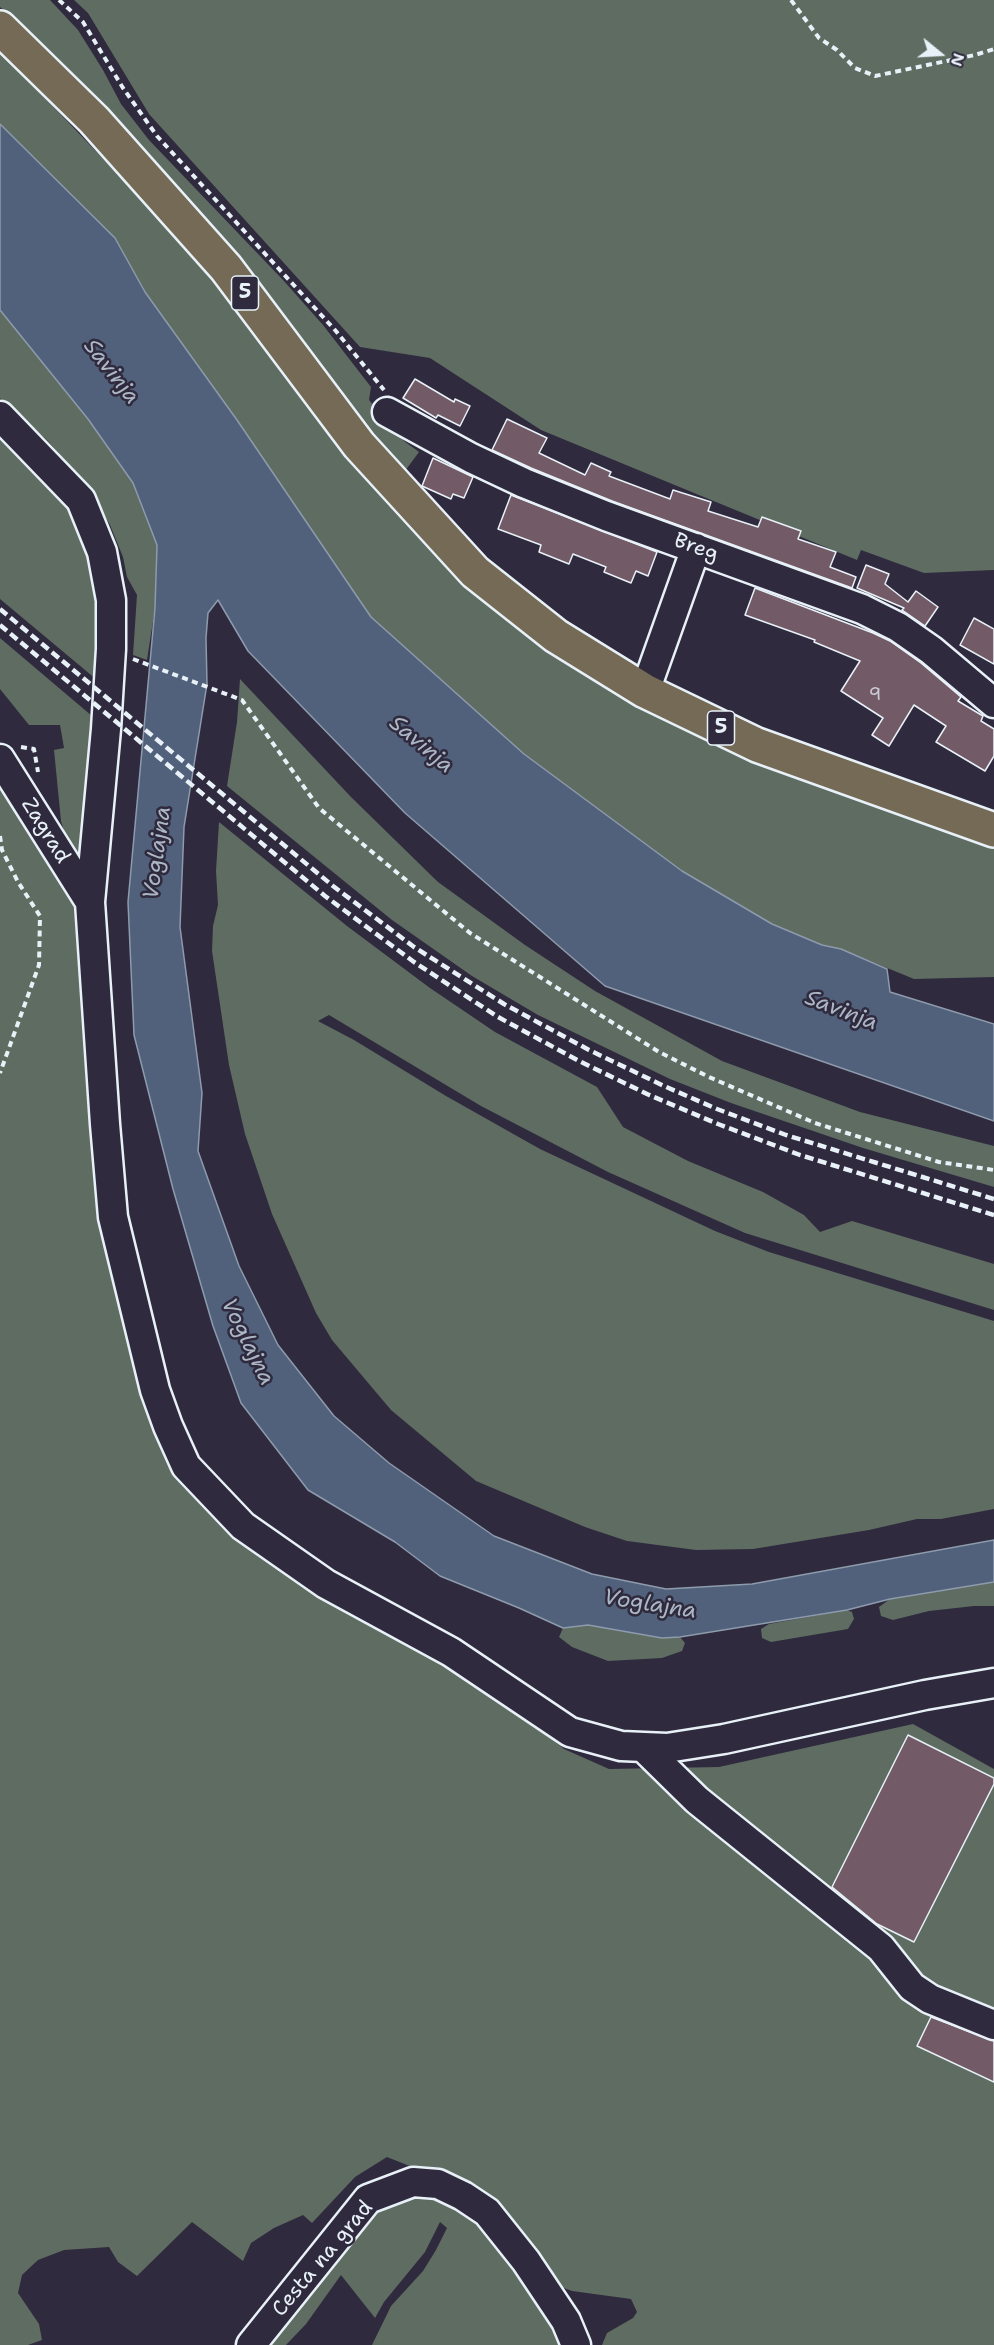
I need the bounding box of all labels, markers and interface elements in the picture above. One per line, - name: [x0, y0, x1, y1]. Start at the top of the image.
- north arrow: [910, 24, 970, 84]
- text: N: [946, 50, 970, 69]
- road number: 5: [232, 276, 258, 310]
- water label: Savinja: [77, 334, 145, 410]
- street label: Breg: [670, 528, 722, 568]
- house number: 9: [869, 684, 881, 706]
- water label: Savinja: [384, 711, 458, 779]
- road number: 5: [708, 711, 734, 745]
- street label: Zagrad: [15, 794, 75, 868]
- water label: Voglajna: [138, 805, 178, 901]
- water label: Savinja: [801, 985, 881, 1037]
- water label: Voglajna: [215, 1294, 279, 1390]
- water label: Voglajna: [602, 1585, 698, 1625]
- street label: Cesta na grad: [267, 2196, 379, 2322]

